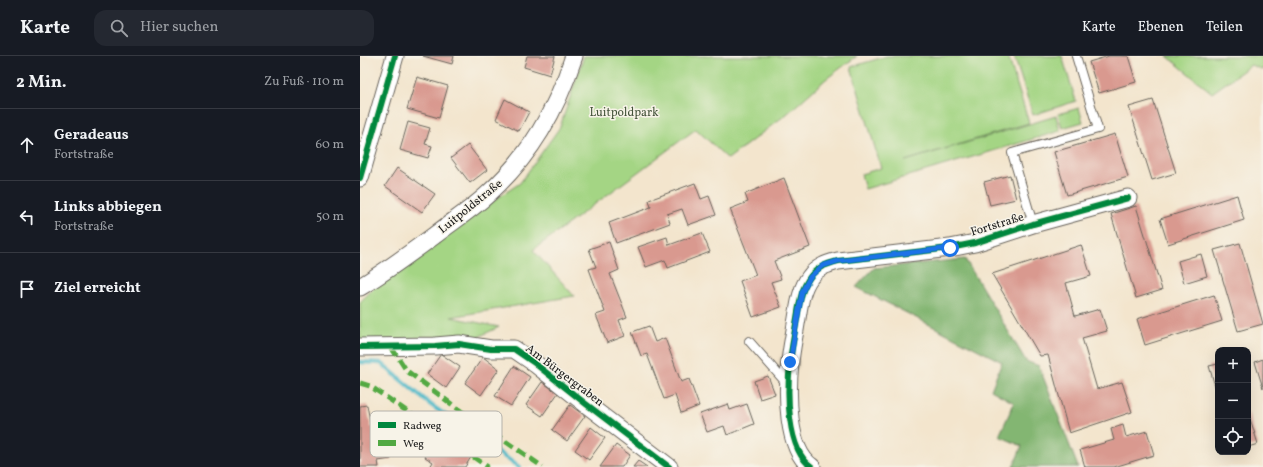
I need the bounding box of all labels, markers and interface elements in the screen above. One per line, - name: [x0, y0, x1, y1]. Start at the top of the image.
- search box: [94, 10, 374, 46]
- text: Karte: [20, 15, 70, 41]
- icon: search: [108, 17, 130, 39]
- text: Hier suchen: [140, 17, 218, 38]
- text: Karte: [1082, 18, 1116, 37]
- text: Ebenen: [1138, 18, 1184, 37]
- text: Teilen: [1206, 18, 1243, 37]
- text: 2 Min.: [16, 71, 67, 94]
- text: Zu Fuß · 110 m: [264, 73, 344, 91]
- park label: Luitpoldpark: [589, 105, 659, 121]
- text: Geradeaus: [54, 125, 129, 146]
- icon: ahead: [16, 134, 38, 156]
- text: 60 m: [316, 136, 344, 154]
- text: Fortstraße: [54, 146, 114, 164]
- street label: Luitpoldstraße: [435, 176, 506, 238]
- text: Links abbiegen: [54, 197, 162, 218]
- icon: left: [16, 206, 38, 228]
- text: 50 m: [316, 208, 344, 226]
- street label: Fortstraße: [969, 209, 1026, 241]
- text: Fortstraße: [54, 218, 114, 236]
- route start: [941, 239, 959, 257]
- icon: arrive: [16, 278, 38, 300]
- text: Ziel erreicht: [54, 278, 141, 299]
- street label: Am Bürgergraben: [522, 341, 607, 411]
- map controls: [1215, 347, 1251, 455]
- button: +: [1215, 347, 1251, 383]
- route end: [781, 353, 799, 371]
- button: −: [1215, 383, 1251, 419]
- legend: [370, 411, 502, 457]
- text: Radweg: [403, 419, 442, 434]
- button: locate: [1215, 419, 1251, 455]
- text: Weg: [403, 437, 424, 452]

